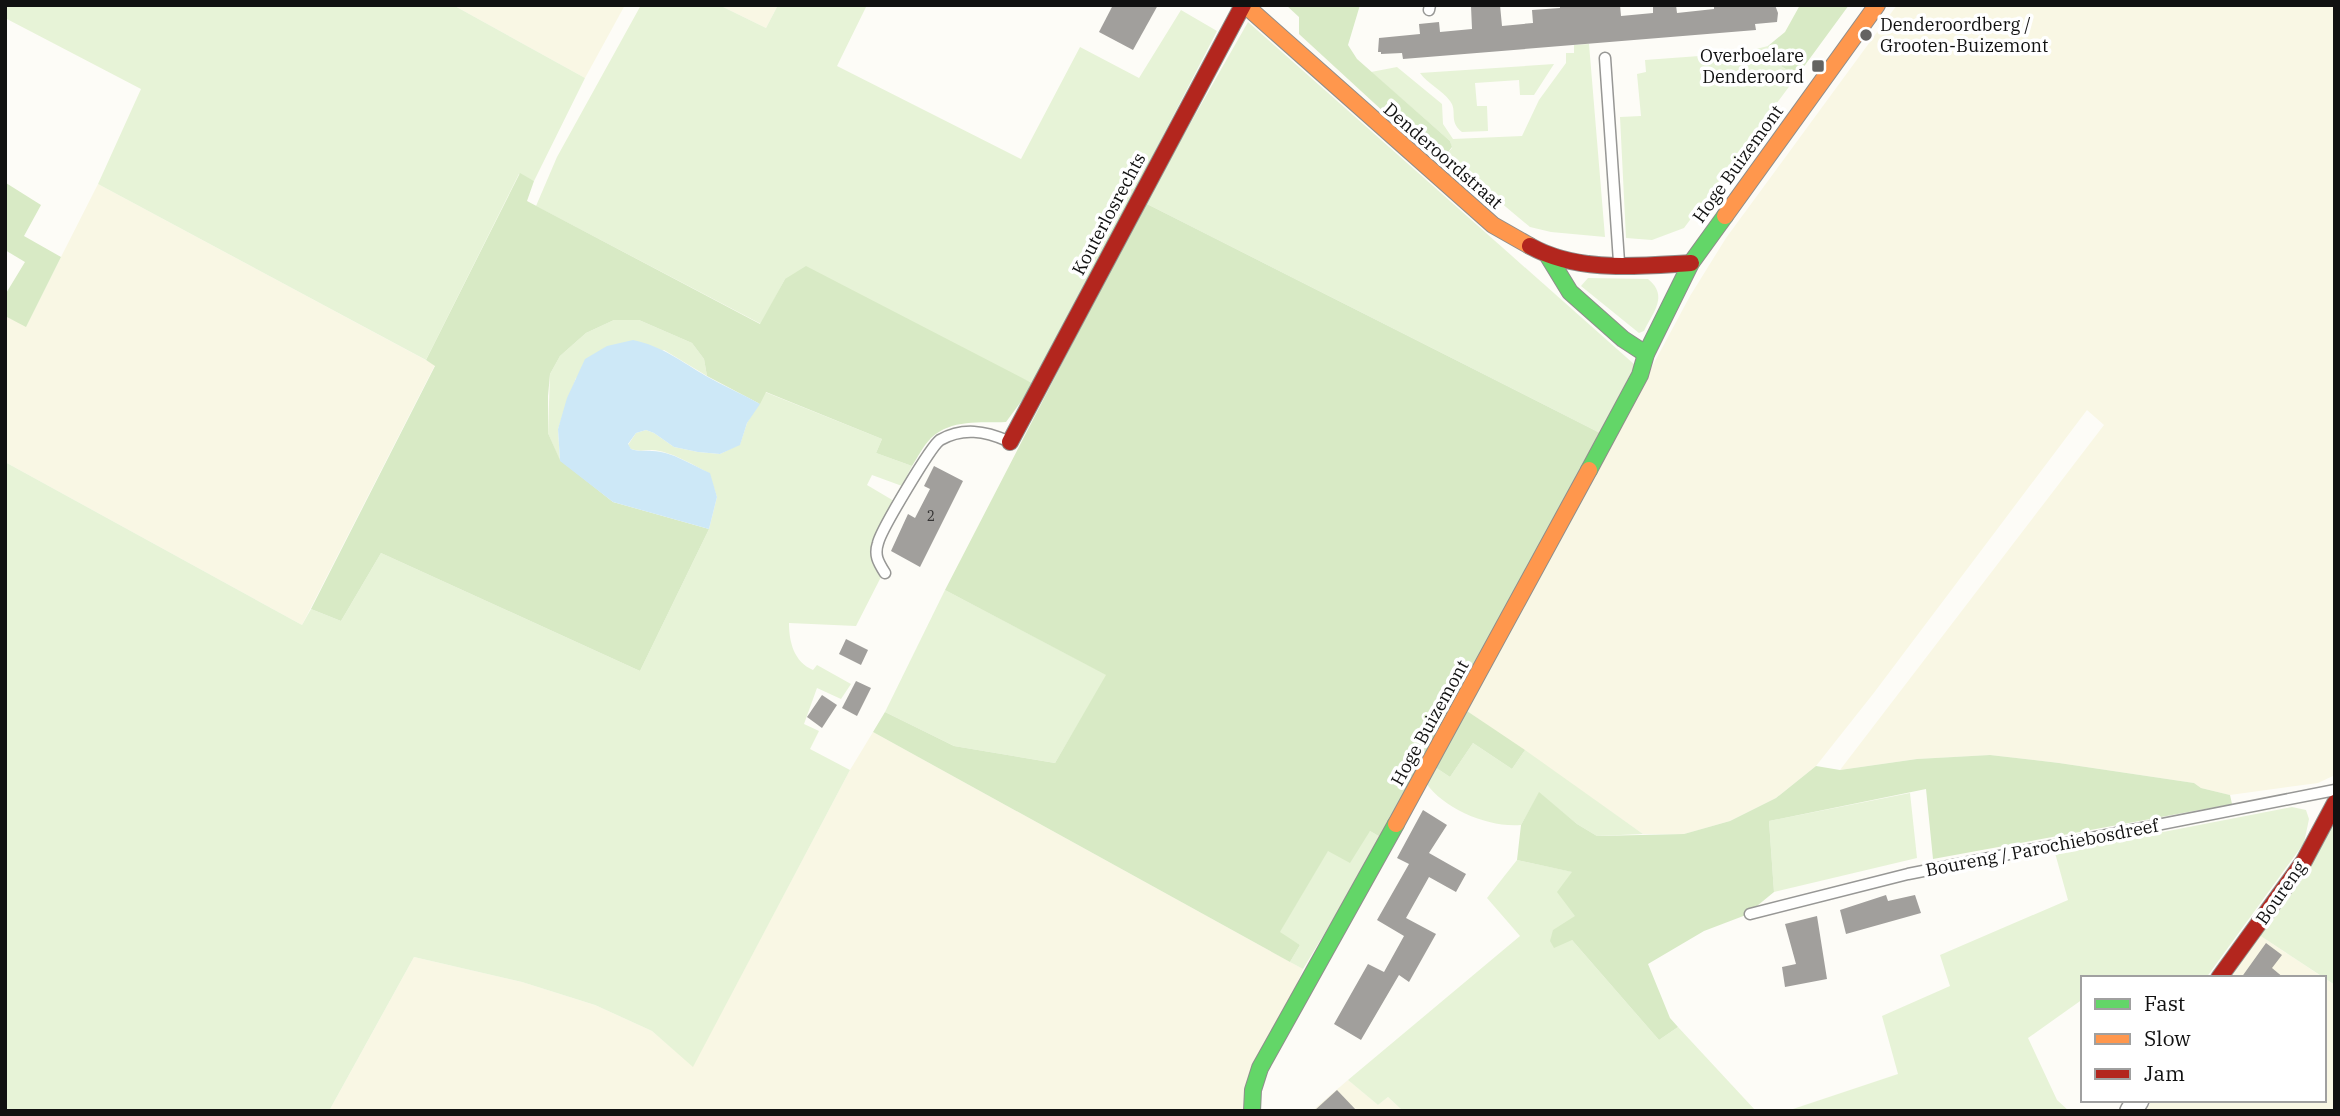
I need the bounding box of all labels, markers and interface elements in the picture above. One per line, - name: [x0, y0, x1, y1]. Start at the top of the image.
- place label: Denderoordberg / Grooten-Buizemont: [1880, 13, 2048, 57]
- marker: Denderoordberg / Grooten-Buizemont: [1858, 27, 1874, 43]
- place label: Overboelare Denderoord: [1700, 44, 1804, 88]
- marker: Overboelare Denderoord: [1810, 58, 1826, 74]
- street label: Denderoordstraat: [1379, 98, 1508, 214]
- street label: Hoge Buizemont: [1687, 100, 1788, 227]
- street label: Kouterlosrechts: [1067, 149, 1150, 279]
- house number: 2: [927, 507, 935, 525]
- street label: Hoge Buizemont: [1385, 656, 1474, 790]
- street label: Boureng / Parochiebosdreef: [1924, 813, 2162, 881]
- street label: Boureng: [2250, 856, 2311, 929]
- legend: [2081, 976, 2326, 1102]
- text: Fast: [2144, 989, 2185, 1017]
- text: Slow: [2144, 1024, 2191, 1052]
- text: Jam: [2144, 1059, 2185, 1087]

